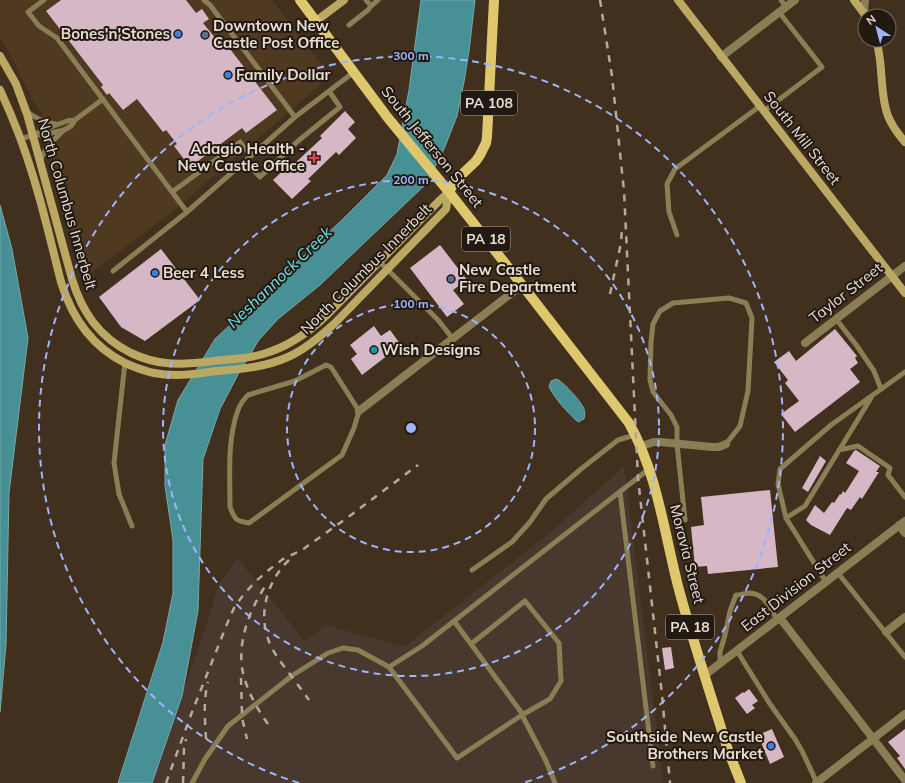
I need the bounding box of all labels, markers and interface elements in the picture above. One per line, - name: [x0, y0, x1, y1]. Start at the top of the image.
- north arrow: [857, 8, 897, 48]
- text: N: [864, 12, 879, 28]
- place label: Downtown New Castle Post Office: [213, 16, 339, 52]
- place label: Bones'n'Stones: [61, 24, 170, 43]
- marker: Bones'n'Stones: [173, 29, 183, 39]
- marker: Downtown New Castle Post Office: [200, 30, 210, 40]
- text: 300 m: [393, 48, 429, 63]
- place label: Family Dollar: [236, 65, 331, 84]
- marker: Family Dollar: [223, 70, 233, 80]
- street label: South Jefferson Street: [377, 82, 487, 211]
- street label: South Mill Street: [760, 87, 845, 188]
- road number: PA 108: [461, 91, 517, 115]
- street label: North Columbus Innerbelt: [34, 116, 101, 292]
- place label: Adagio Health - New Castle Office: [178, 139, 305, 175]
- marker: Adagio Health - New Castle Office: [308, 152, 320, 164]
- text: 200 m: [393, 172, 429, 187]
- street label: North Columbus Innerbelt: [296, 199, 435, 338]
- water label: Neshannock Creek: [222, 221, 336, 332]
- road number: PA 18: [462, 227, 510, 251]
- street label: Taylor Street: [805, 258, 886, 327]
- place label: New Castle Fire Department: [459, 260, 577, 296]
- place label: Beer 4 Less: [163, 263, 244, 282]
- marker: Beer 4 Less: [150, 268, 160, 278]
- marker: New Castle Fire Department: [446, 274, 456, 284]
- text: 100 m: [393, 296, 429, 311]
- place label: Wish Designs: [382, 340, 480, 359]
- marker: Wish Designs: [369, 345, 379, 355]
- centre of rings: [404, 421, 418, 435]
- street label: Moravia Street: [666, 502, 709, 606]
- street label: East Division Street: [737, 538, 854, 635]
- road number: PA 18: [666, 615, 714, 639]
- place label: Southside New Castle Brothers Market: [606, 727, 763, 763]
- marker: Southside New Castle Brothers Market: [766, 741, 776, 751]

